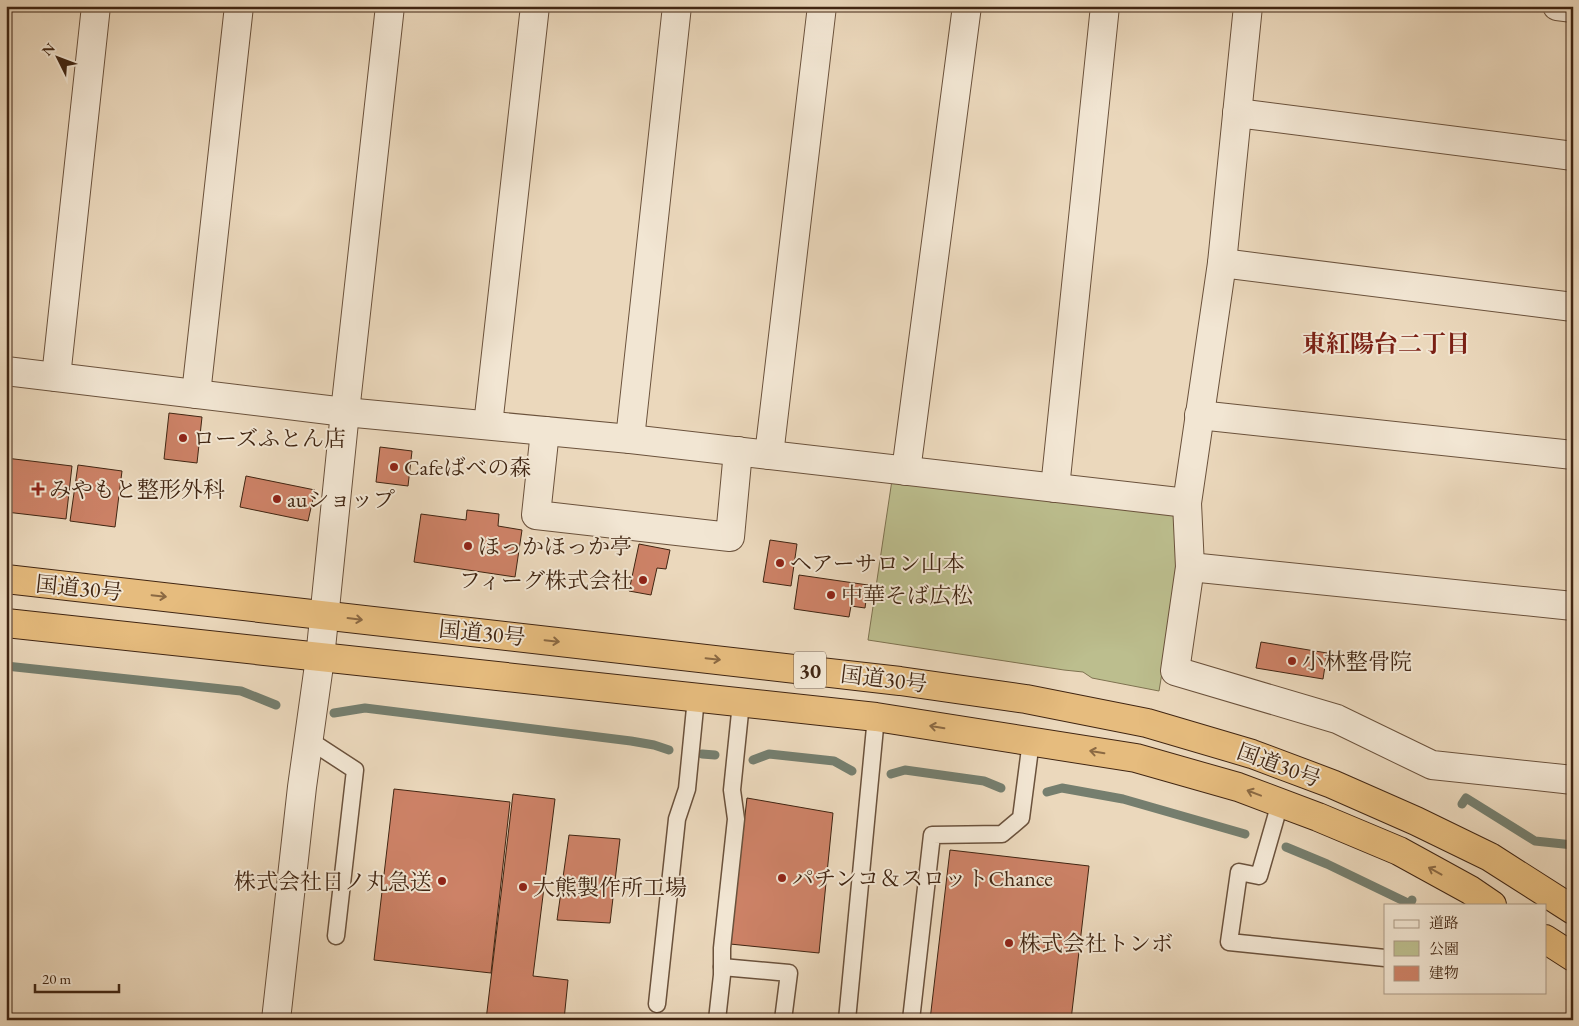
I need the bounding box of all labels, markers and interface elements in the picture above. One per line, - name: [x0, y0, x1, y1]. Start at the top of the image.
- north arrow: [32, 32, 82, 82]
- text: N: [38, 39, 59, 60]
- district label: 東紅陽台二丁目: [1302, 328, 1470, 359]
- place label: ローズふとん店: [193, 424, 346, 453]
- marker: ローズふとん店: [177, 432, 189, 444]
- place label: Cafeばべの森: [404, 453, 531, 482]
- marker: Cafeばべの森: [388, 461, 400, 473]
- place label: みやもと整形外科: [49, 475, 225, 504]
- marker: みやもと整形外科: [31, 482, 45, 496]
- place label: auショップ: [287, 485, 395, 514]
- marker: auショップ: [271, 493, 283, 505]
- place label: ほっかほっか亭: [478, 532, 632, 561]
- marker: ほっかほっか亭: [462, 540, 474, 552]
- place label: ヘアーサロン山本: [790, 549, 965, 578]
- marker: ヘアーサロン山本: [774, 557, 786, 569]
- place label: フィーグ株式会社: [459, 566, 633, 595]
- street label: 国道30号: [34, 569, 124, 607]
- marker: フィーグ株式会社: [637, 574, 649, 586]
- place label: 中華そば広松: [841, 581, 973, 610]
- marker: 中華そば広松: [825, 589, 837, 601]
- one-way arrow: [151, 591, 167, 601]
- one-way arrow: [347, 614, 363, 624]
- street label: 国道30号: [437, 614, 527, 652]
- one-way arrow: [543, 636, 559, 646]
- place label: 小林整骨院: [1302, 647, 1412, 676]
- road number: 30: [794, 652, 826, 688]
- one-way arrow: [705, 654, 721, 664]
- marker: 小林整骨院: [1286, 655, 1298, 667]
- street label: 国道30号: [839, 659, 929, 699]
- one-way arrow: [929, 721, 945, 731]
- street label: 国道30号: [1233, 736, 1325, 794]
- one-way arrow: [1090, 747, 1106, 757]
- one-way arrow: [1247, 788, 1262, 797]
- place label: パチンコ＆スロットChance: [792, 864, 1053, 893]
- one-way arrow: [1428, 866, 1443, 876]
- place label: 株式会社日ノ丸急送: [234, 867, 432, 896]
- marker: パチンコ＆スロットChance: [776, 872, 788, 884]
- place label: 大熊製作所工場: [533, 873, 687, 902]
- marker: 株式会社日ノ丸急送: [436, 875, 448, 887]
- marker: 大熊製作所工場: [517, 881, 529, 893]
- legend: [1384, 904, 1546, 994]
- text: 道路: [1429, 913, 1459, 932]
- place label: 株式会社トンボ: [1019, 929, 1173, 958]
- marker: 株式会社トンボ: [1003, 937, 1015, 949]
- text: 公園: [1429, 939, 1459, 958]
- scale bar: [35, 961, 119, 993]
- text: 建物: [1429, 963, 1459, 982]
- text: 20 m: [42, 969, 71, 988]

